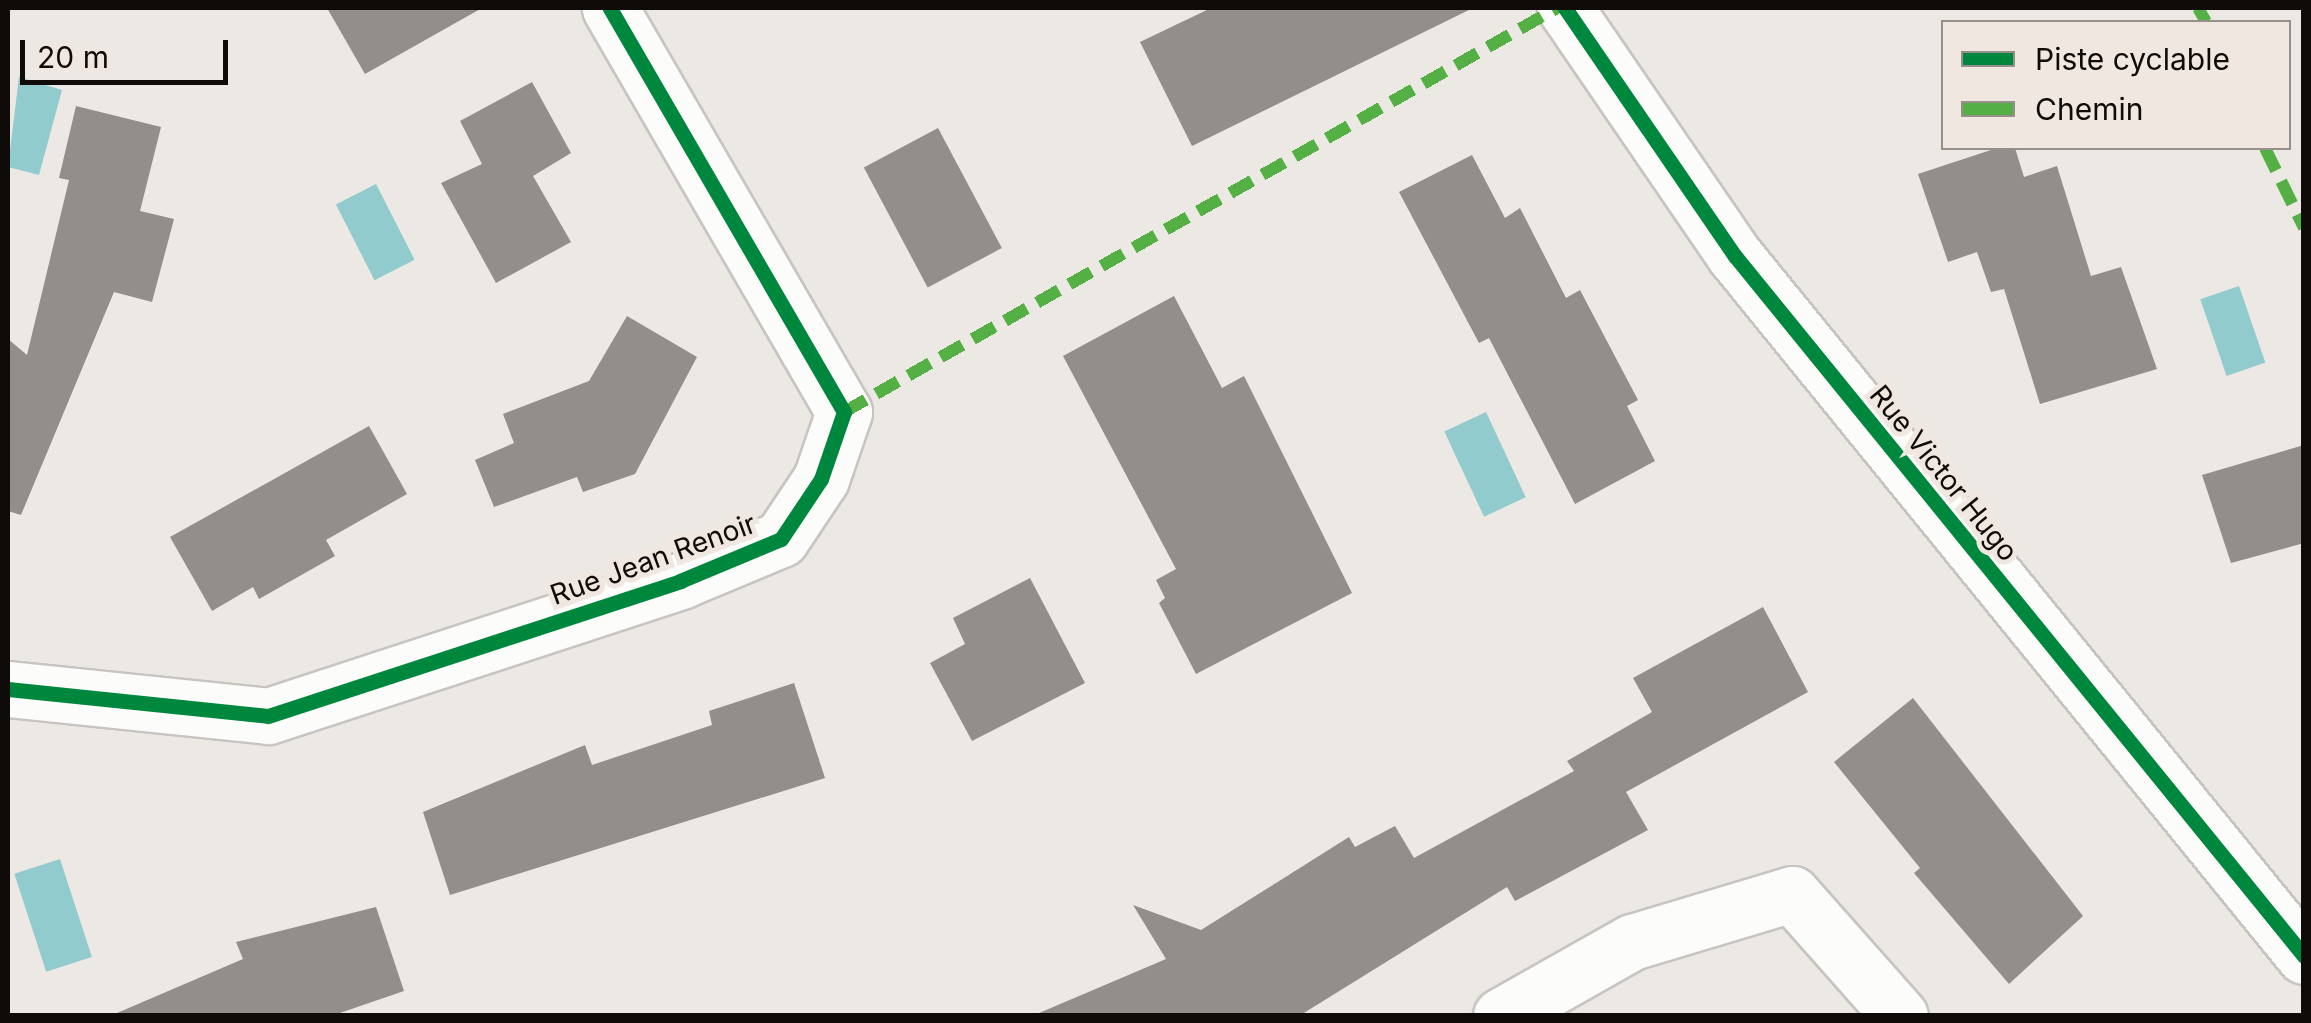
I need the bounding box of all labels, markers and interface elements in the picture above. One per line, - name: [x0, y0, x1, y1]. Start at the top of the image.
- scale bar: [25, 20, 232, 82]
- legend: [1941, 20, 2291, 150]
- text: 20 m: [37, 39, 109, 75]
- text: Piste cyclable: [2035, 41, 2230, 77]
- text: Chemin: [2035, 91, 2143, 127]
- street label: Rue Victor Hugo: [1863, 378, 2025, 568]
- street label: Rue Jean Renoir: [546, 506, 760, 612]

